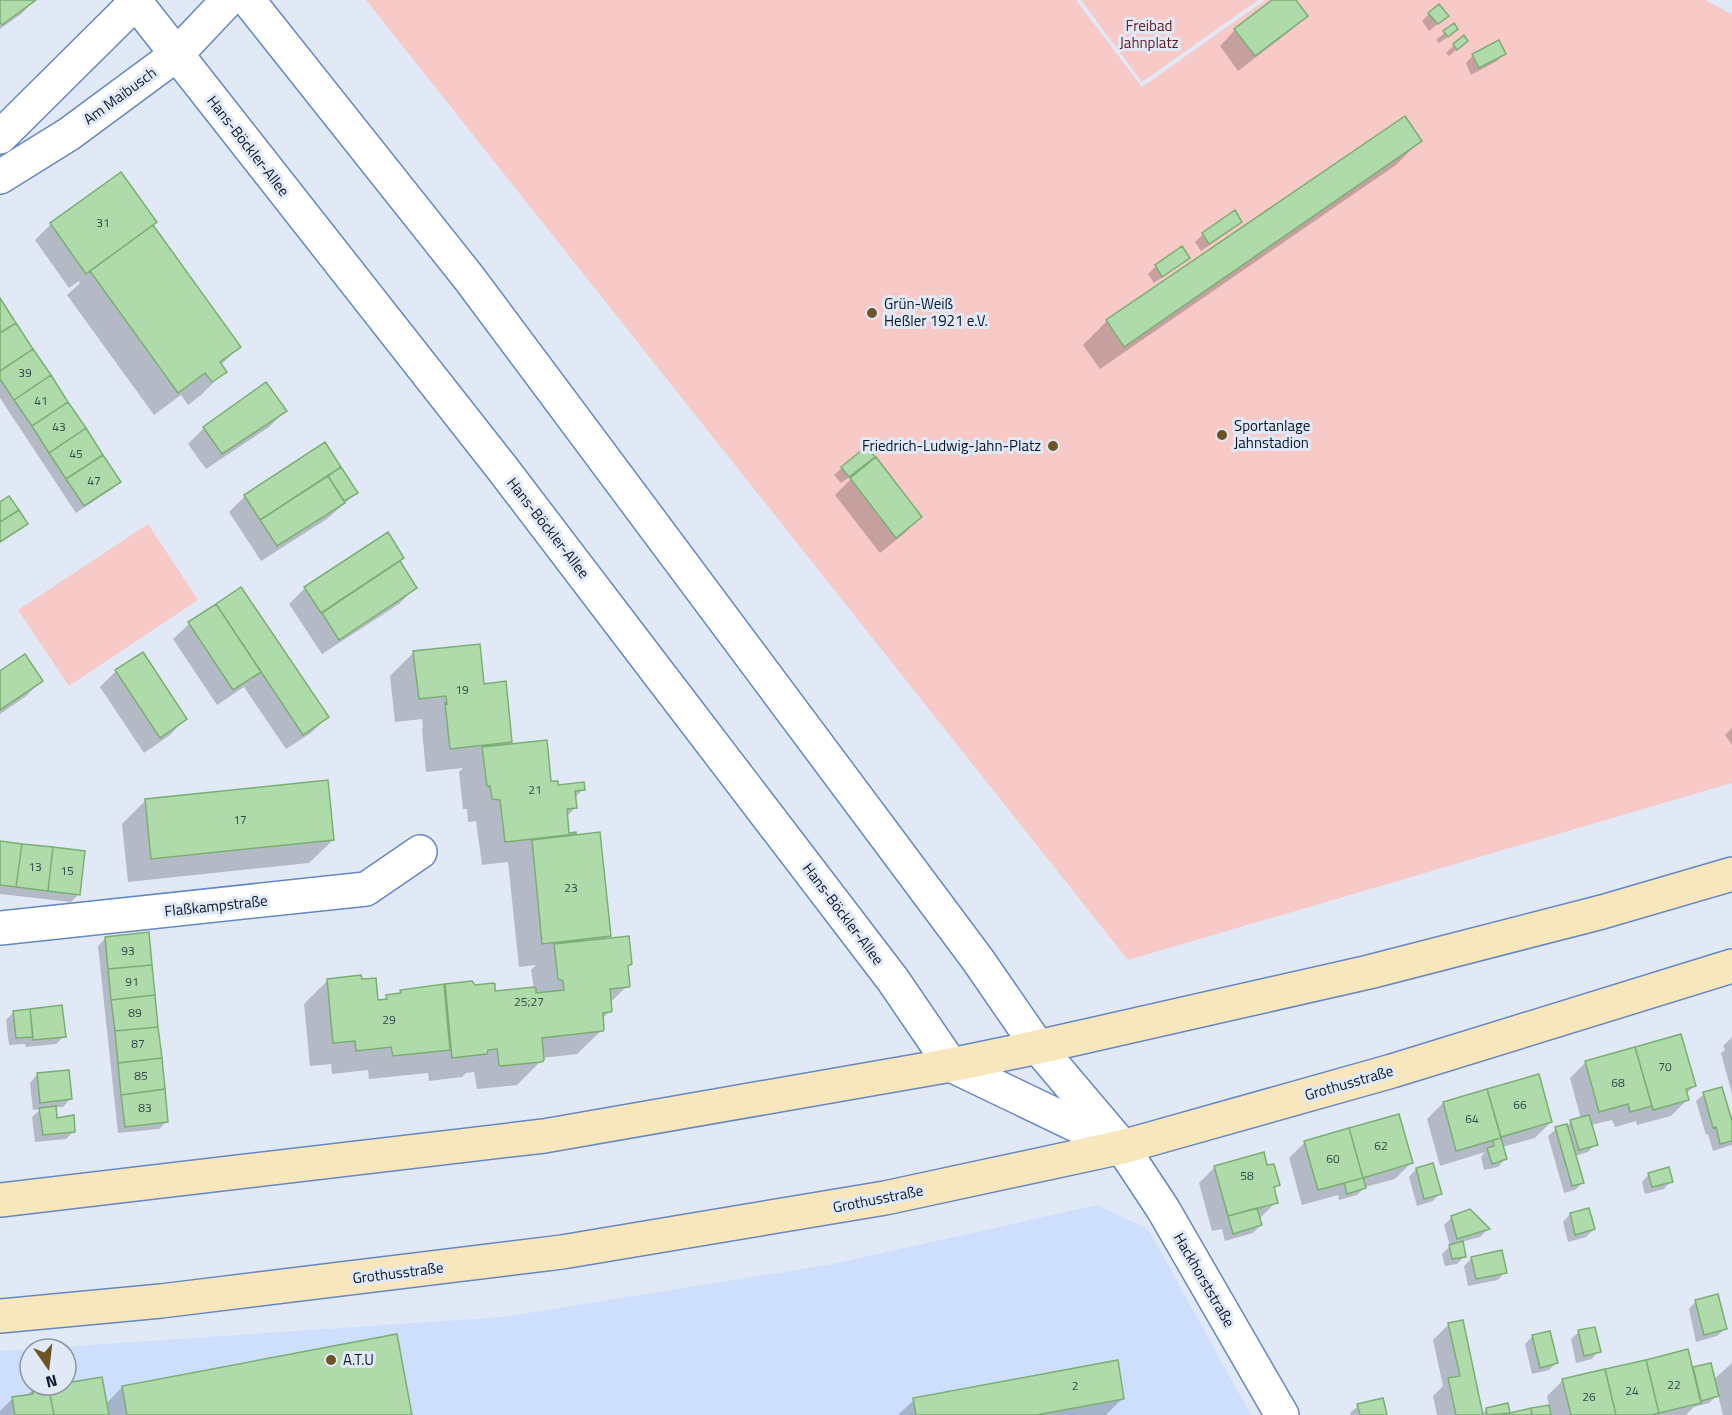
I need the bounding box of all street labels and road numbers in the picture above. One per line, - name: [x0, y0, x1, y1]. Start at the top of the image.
- street label: Am Maibusch: [78, 61, 161, 130]
- street label: Hans-Böckler-Allee: [201, 90, 295, 201]
- street label: Hans-Böckler-Allee: [501, 472, 595, 583]
- street label: Hans-Böckler-Allee: [797, 858, 890, 970]
- street label: Flaßkampstraße: [163, 889, 269, 922]
- street label: Grothusstraße: [1302, 1059, 1396, 1106]
- street label: Grothusstraße: [831, 1178, 925, 1219]
- street label: Hackhorststraße: [1168, 1228, 1241, 1331]
- street label: Grothusstraße: [351, 1256, 445, 1289]

